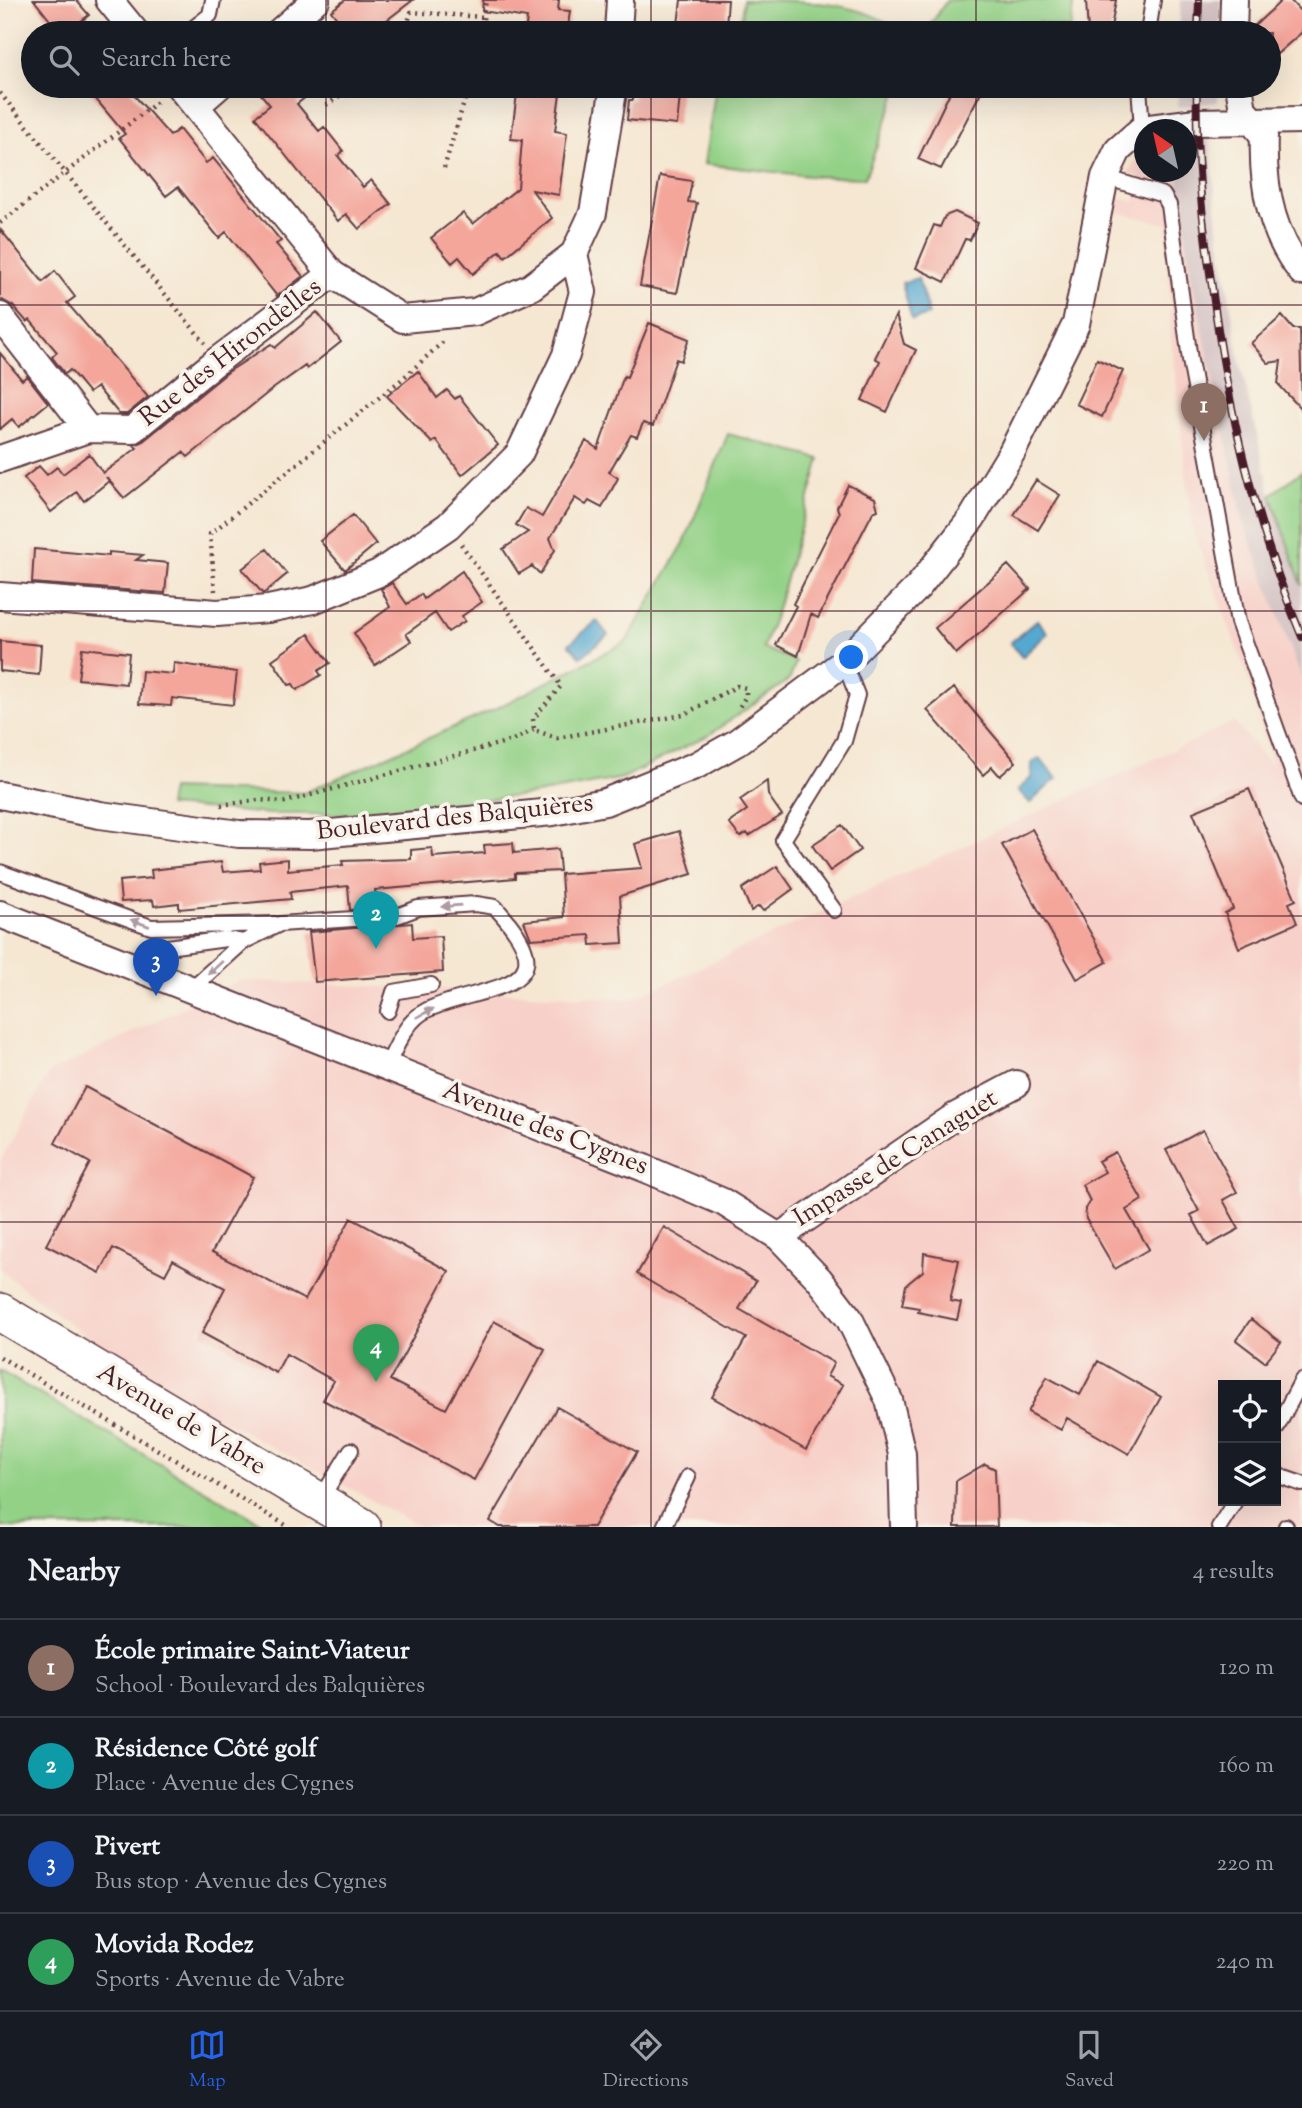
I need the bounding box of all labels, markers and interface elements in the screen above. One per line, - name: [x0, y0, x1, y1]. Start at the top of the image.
- search box: [21, 21, 1281, 98]
- icon: search: [45, 41, 83, 79]
- text: Search here: [101, 41, 231, 78]
- north arrow: [1134, 119, 1197, 182]
- street label: Rue des Hirondelles: [132, 270, 330, 436]
- pin: 1: [1181, 383, 1227, 441]
- your location: [834, 640, 868, 674]
- street label: Boulevard des Balquières: [315, 785, 595, 851]
- pin: 2: [353, 891, 399, 949]
- one-way arrow: [440, 901, 462, 912]
- one-way arrow: [129, 917, 150, 928]
- pin: 3: [133, 938, 179, 996]
- one-way arrow: [207, 959, 224, 975]
- one-way arrow: [415, 1008, 435, 1019]
- street label: Avenue des Cygnes: [437, 1073, 653, 1185]
- street label: Impasse de Canaguet: [787, 1081, 1005, 1237]
- pin: 4: [353, 1324, 399, 1382]
- street label: Avenue de Vabre: [89, 1355, 273, 1485]
- map controls: [1218, 1380, 1281, 1506]
- button: locate: [1218, 1380, 1281, 1443]
- button: layers: [1218, 1443, 1281, 1506]
- text: Nearby: [28, 1551, 120, 1594]
- text: 4 results: [1193, 1556, 1274, 1589]
- text: École primaire Saint-Viateur: [95, 1633, 410, 1670]
- text: 1: [47, 1652, 55, 1685]
- text: 120 m: [1219, 1652, 1274, 1685]
- text: School · Boulevard des Balquières: [95, 1670, 425, 1703]
- text: Résidence Côté golf: [95, 1731, 317, 1768]
- text: 2: [46, 1750, 56, 1783]
- text: 160 m: [1219, 1750, 1274, 1783]
- text: Place · Avenue des Cygnes: [95, 1768, 354, 1801]
- text: Pivert: [95, 1829, 160, 1866]
- text: 3: [46, 1848, 56, 1881]
- text: 220 m: [1216, 1848, 1274, 1881]
- text: Bus stop · Avenue des Cygnes: [95, 1866, 387, 1899]
- text: Movida Rodez: [95, 1927, 254, 1964]
- text: 4: [45, 1946, 57, 1979]
- text: 240 m: [1216, 1946, 1274, 1979]
- text: Sports · Avenue de Vabre: [95, 1964, 345, 1997]
- tab: Map: [188, 2026, 226, 2095]
- tab: Directions: [603, 2026, 688, 2095]
- tab: Saved: [1065, 2026, 1114, 2095]

